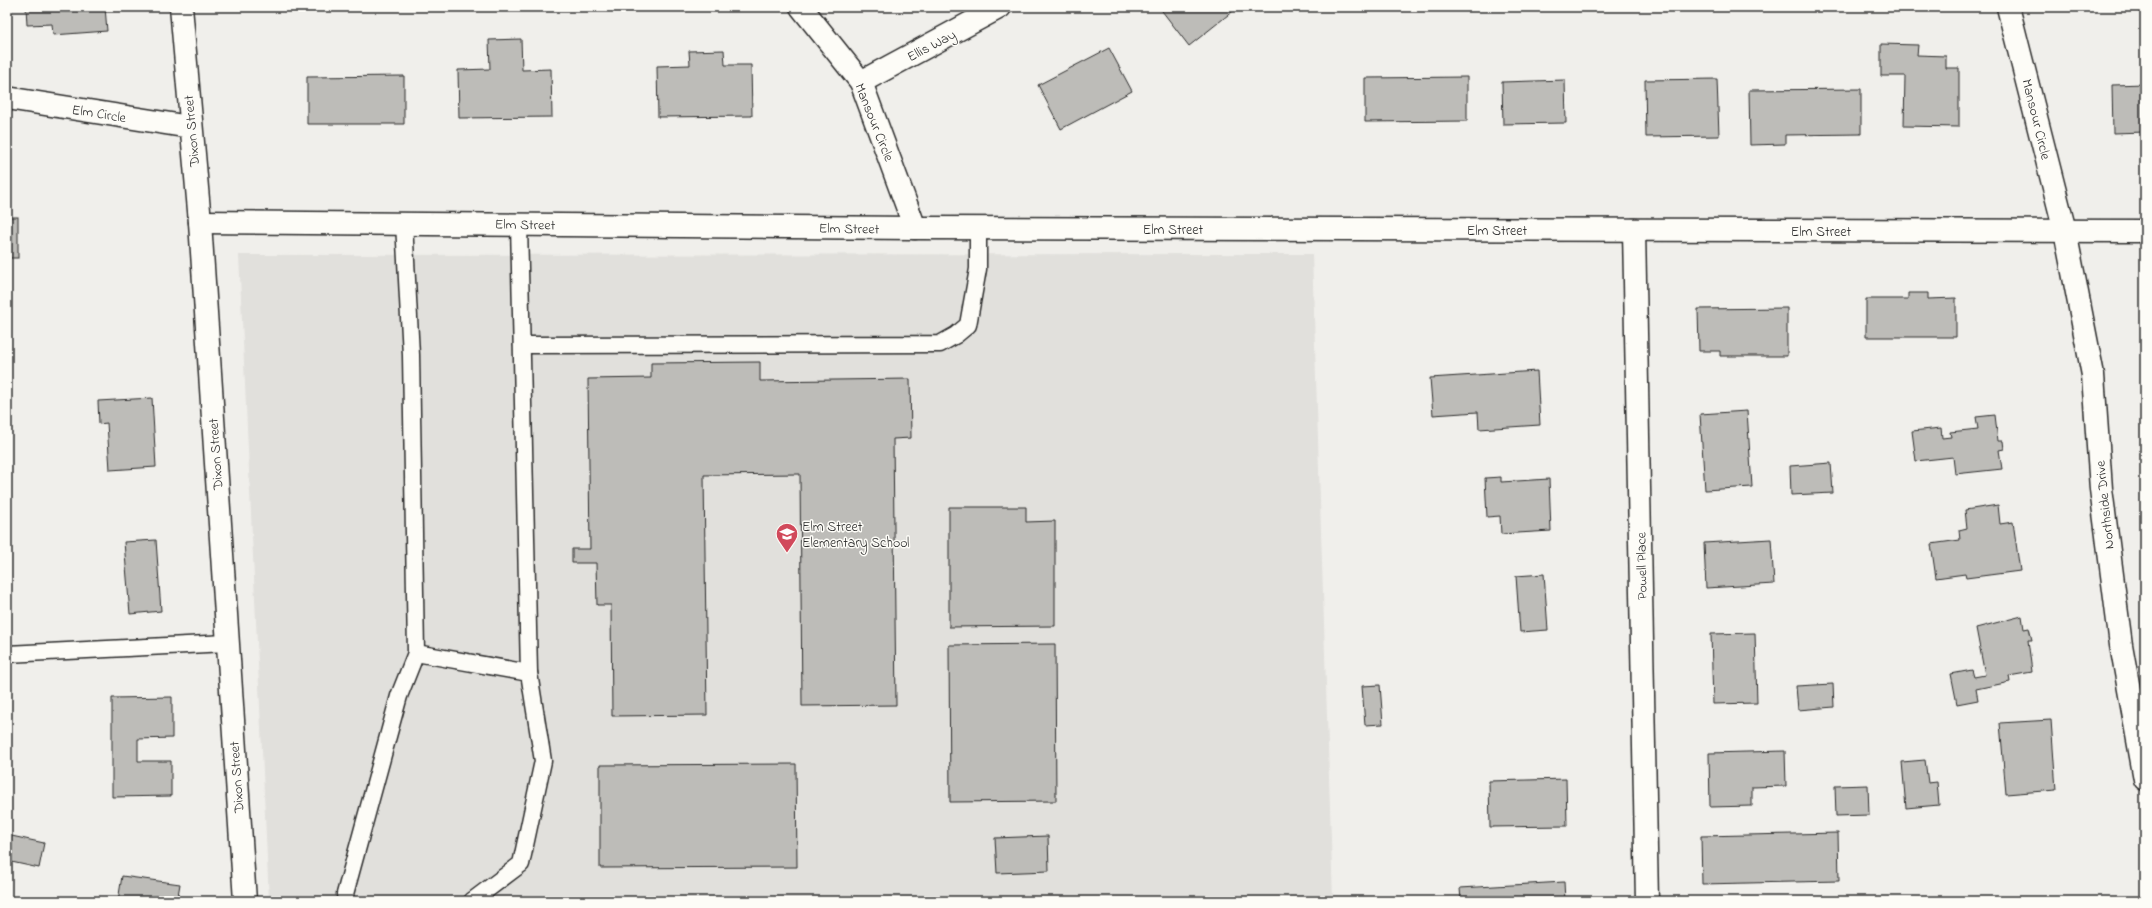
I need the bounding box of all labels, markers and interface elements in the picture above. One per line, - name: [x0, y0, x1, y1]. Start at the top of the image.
- street label: Ellis Way: [904, 25, 960, 69]
- street label: Mansour Circle: [2015, 77, 2056, 163]
- street label: Mansour Circle: [848, 80, 899, 165]
- street label: Dixon Street: [179, 94, 206, 168]
- street label: Elm Circle: [70, 100, 128, 129]
- street label: Elm Street: [495, 214, 556, 237]
- street label: Elm Street: [819, 218, 880, 241]
- street label: Elm Street: [1143, 220, 1204, 241]
- street label: Elm Street: [1467, 221, 1528, 242]
- street label: Elm Street: [1791, 222, 1852, 243]
- street label: Dixon Street: [204, 417, 230, 491]
- street label: Northside Drive: [2090, 459, 2121, 550]
- place label: Elm Street Elementary School: [802, 517, 909, 555]
- school or university icon: Elm Street Elementary School: [774, 521, 800, 554]
- street label: Powell Place: [1631, 531, 1654, 600]
- street label: Dixon Street: [225, 740, 251, 814]

